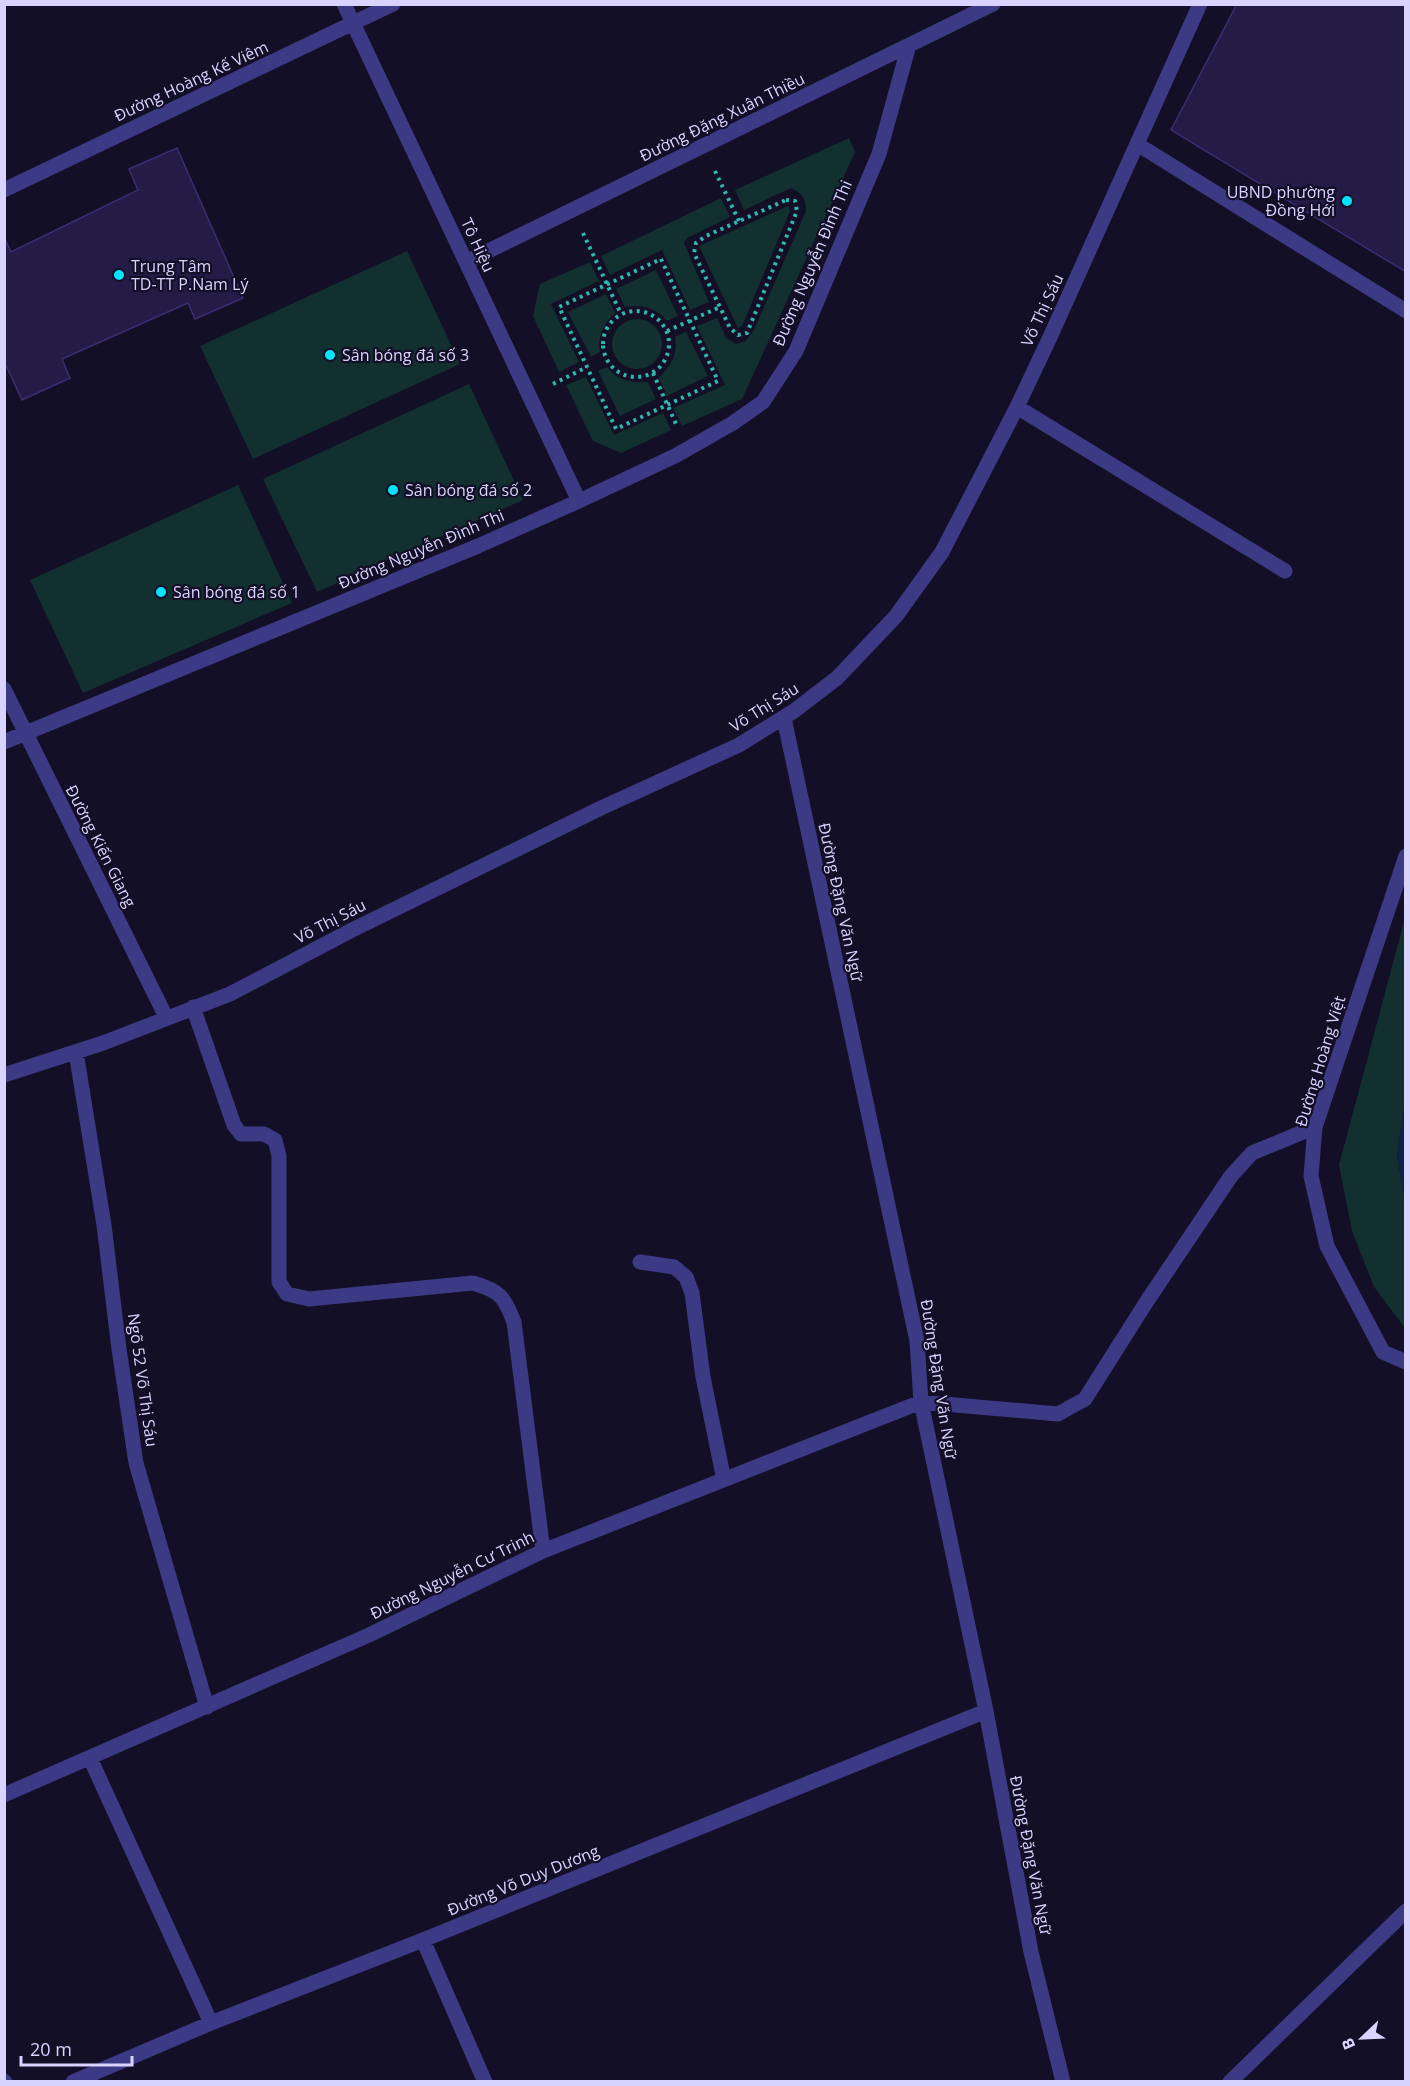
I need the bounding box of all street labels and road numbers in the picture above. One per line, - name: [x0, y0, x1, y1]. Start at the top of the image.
- street label: Đường Hoàng Kế Viêm: [110, 36, 272, 126]
- street label: Đường Đặng Xuân Thiều: [636, 67, 808, 167]
- street label: Đường Nguyễn Đình Thi: [767, 177, 857, 349]
- street label: Tô Hiệu: [456, 214, 500, 276]
- street label: Võ Thị Sáu: [1016, 270, 1068, 350]
- street label: Đường Nguyễn Đình Thi: [335, 504, 507, 594]
- street label: Võ Thị Sáu: [725, 677, 803, 737]
- street label: Đường Kiến Giang: [61, 781, 141, 911]
- street label: Đường Đặng Văn Ngữ: [813, 821, 869, 985]
- street label: Võ Thị Sáu: [290, 894, 370, 948]
- street label: Đường Hoàng Việt: [1290, 993, 1350, 1129]
- street label: Đường Đặng Văn Ngữ: [916, 1298, 963, 1462]
- street label: Ngõ 52 Võ Thị Sáu: [123, 1312, 163, 1448]
- street label: Đường Nguyễn Cư Trinh: [366, 1526, 538, 1624]
- street label: Đường Đặng Văn Ngữ: [1005, 1774, 1057, 1938]
- street label: Đường Võ Duy Dương: [444, 1839, 603, 1921]

